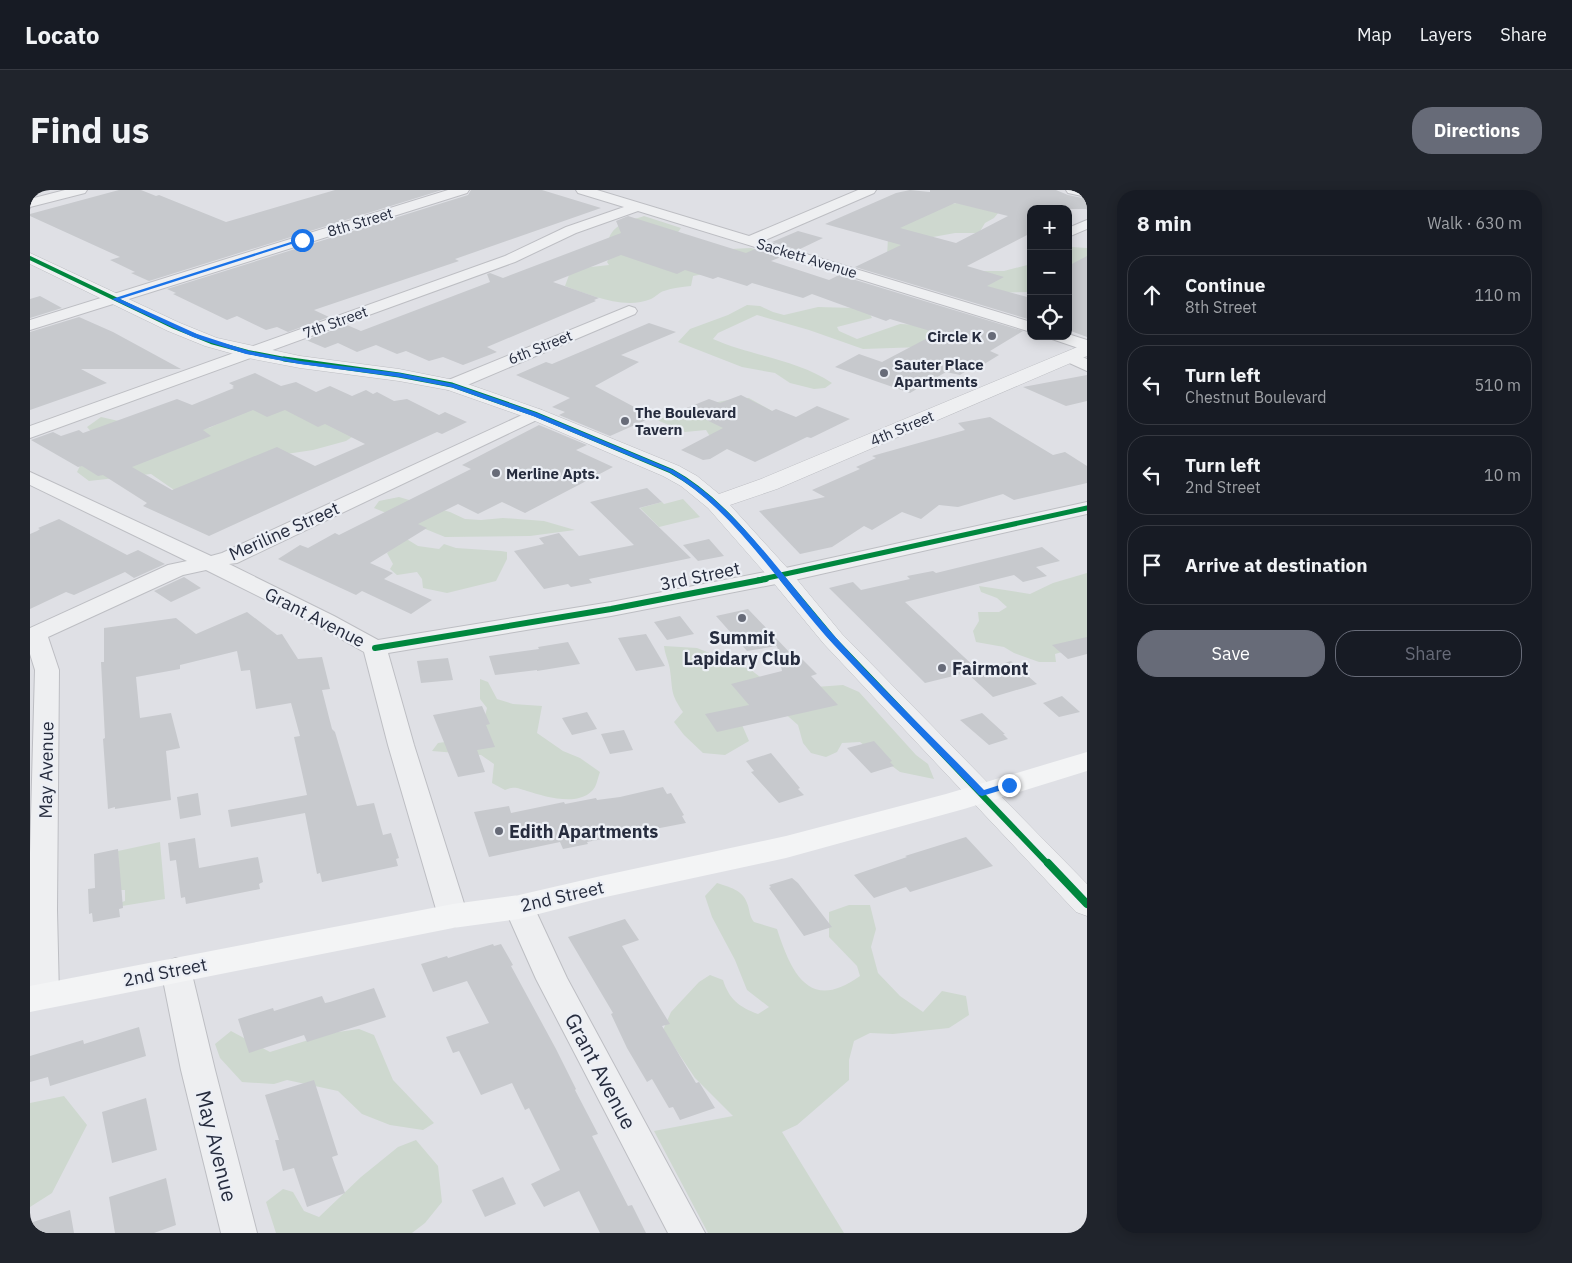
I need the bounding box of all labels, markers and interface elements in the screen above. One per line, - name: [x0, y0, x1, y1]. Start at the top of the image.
- text: Locato: [25, 19, 100, 51]
- text: Map: [1357, 23, 1392, 46]
- text: Layers: [1420, 23, 1472, 46]
- text: Share: [1500, 23, 1547, 46]
- text: Find us: [30, 107, 149, 153]
- button: Directions: [1412, 107, 1542, 154]
- street label: 8th Street: [325, 203, 395, 241]
- map controls: [1027, 205, 1072, 340]
- button: +: [1027, 205, 1072, 250]
- text: 8 min: [1137, 209, 1192, 237]
- text: Walk · 630 m: [1427, 213, 1522, 233]
- route start: [291, 229, 314, 252]
- street label: Sackett Avenue: [754, 234, 860, 282]
- button: −: [1027, 250, 1072, 295]
- text: Continue: [1185, 273, 1265, 297]
- icon: ahead: [1138, 281, 1166, 309]
- text: 110 m: [1474, 285, 1521, 305]
- button: locate: [1027, 295, 1072, 340]
- text: 8th Street: [1185, 297, 1257, 317]
- street label: 7th Street: [300, 302, 370, 342]
- street label: 6th Street: [505, 326, 575, 368]
- place label: Circle K: [927, 327, 983, 346]
- marker: Circle K: [986, 330, 998, 342]
- place label: Sauter Place Apartments: [894, 355, 984, 391]
- text: Turn left: [1185, 363, 1261, 387]
- marker: Sauter Place Apartments: [878, 367, 890, 379]
- icon: left: [1138, 371, 1166, 399]
- text: 510 m: [1474, 375, 1521, 395]
- text: Chestnut Boulevard: [1185, 387, 1327, 407]
- place label: The Boulevard Tavern: [635, 403, 737, 439]
- street label: 4th Street: [867, 406, 937, 450]
- marker: The Boulevard Tavern: [619, 415, 631, 427]
- text: Turn left: [1185, 453, 1261, 477]
- icon: left: [1138, 461, 1166, 489]
- place label: Merline Apts.: [506, 464, 600, 483]
- text: 10 m: [1484, 465, 1521, 485]
- marker: Merline Apts.: [490, 467, 502, 479]
- text: 2nd Street: [1185, 477, 1261, 497]
- street label: Meriline Street: [225, 496, 343, 566]
- icon: arrive: [1138, 551, 1166, 579]
- text: Arrive at destination: [1185, 553, 1368, 577]
- street label: 3rd Street: [658, 556, 742, 596]
- street label: Grant Avenue: [261, 582, 369, 652]
- marker: Summit Lapidary Club: [736, 612, 748, 624]
- place label: Summit Lapidary Club: [683, 626, 801, 670]
- button: Save: [1137, 630, 1325, 677]
- button: Share: [1335, 630, 1522, 677]
- place label: Fairmont: [952, 657, 1028, 680]
- marker: Fairmont: [936, 662, 948, 674]
- street label: May Avenue: [34, 721, 58, 819]
- route end: [998, 774, 1021, 797]
- place label: Edith Apartments: [509, 820, 658, 843]
- marker: Edith Apartments: [493, 825, 505, 837]
- street label: 2nd Street: [518, 875, 606, 917]
- street label: 2nd Street: [121, 953, 209, 991]
- street label: Grant Avenue: [559, 1008, 643, 1134]
- street label: May Avenue: [190, 1087, 244, 1205]

